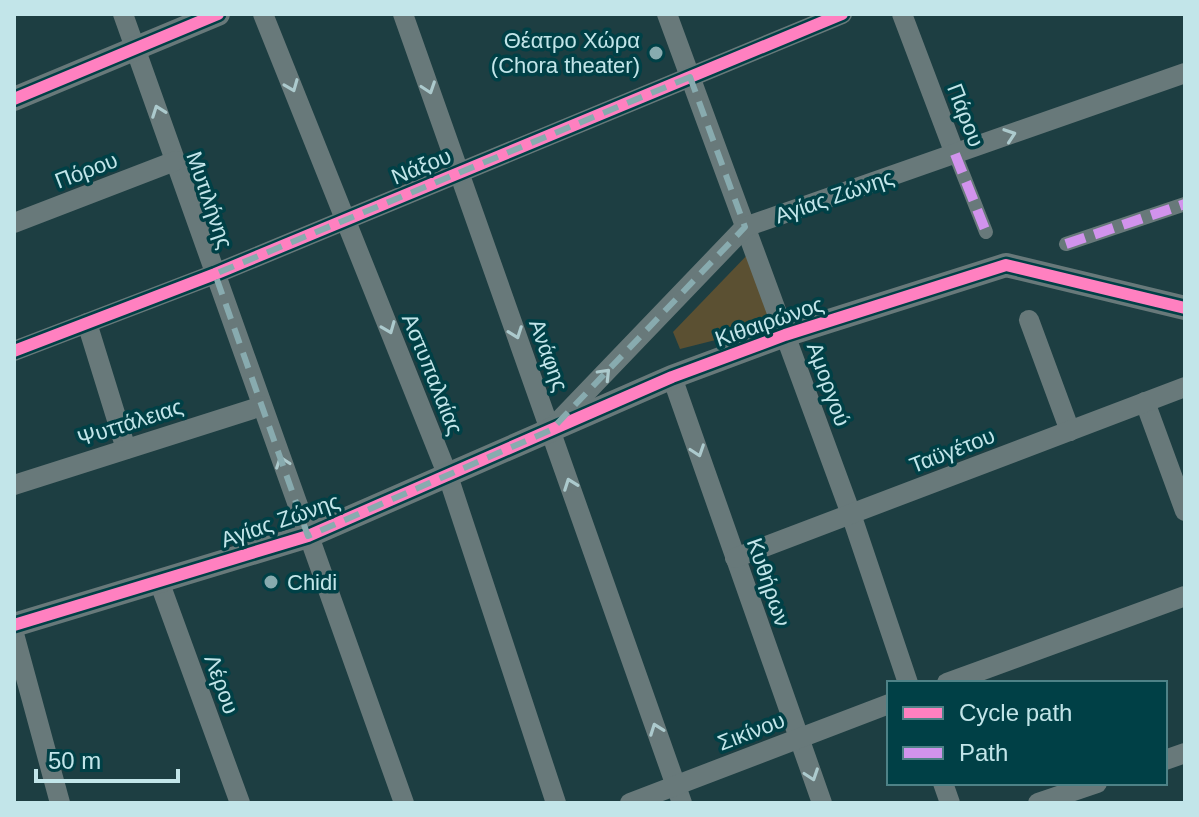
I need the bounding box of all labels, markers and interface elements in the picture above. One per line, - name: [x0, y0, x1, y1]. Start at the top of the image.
- place label: Θέατρο Χώρα (Chora theater): [491, 28, 640, 78]
- marker: Θέατρο Χώρα (Chora theater): [647, 44, 665, 62]
- one-way arrow: [282, 78, 298, 92]
- one-way arrow: [420, 80, 436, 94]
- street label: Πάρου: [942, 80, 989, 150]
- one-way arrow: [151, 105, 167, 119]
- one-way arrow: [1002, 128, 1016, 144]
- street label: Νάξου: [388, 143, 455, 190]
- street label: Πόρου: [51, 147, 121, 194]
- street label: Μυτιλήνης: [181, 148, 238, 252]
- street label: Αγίας Ζώνης: [771, 164, 897, 228]
- street label: Κιθαιρώνος: [712, 291, 827, 352]
- street label: Αστυπαλαίας: [397, 310, 468, 438]
- street label: Ανάφης: [524, 316, 573, 395]
- one-way arrow: [379, 320, 395, 334]
- one-way arrow: [506, 325, 523, 339]
- street label: Αμοργού: [802, 339, 855, 429]
- one-way arrow: [595, 369, 610, 383]
- street label: Ψυττάλειας: [74, 394, 186, 451]
- street label: Ταϋγέτου: [906, 423, 998, 478]
- one-way arrow: [688, 443, 704, 457]
- one-way arrow: [275, 456, 291, 470]
- one-way arrow: [563, 478, 579, 492]
- street label: Αγίας Ζώνης: [217, 488, 343, 552]
- street label: Κυθήρων: [742, 535, 795, 630]
- place label: Chidi: [287, 570, 337, 595]
- marker: Chidi: [262, 573, 280, 591]
- street label: Λέρου: [199, 651, 244, 717]
- legend: [887, 681, 1167, 785]
- text: Cycle path: [959, 699, 1072, 726]
- street label: Σικίνου: [714, 707, 788, 756]
- one-way arrow: [650, 723, 666, 737]
- scale bar: [36, 733, 178, 783]
- text: Path: [959, 739, 1008, 766]
- text: 50 m: [48, 747, 101, 774]
- one-way arrow: [802, 767, 819, 781]

